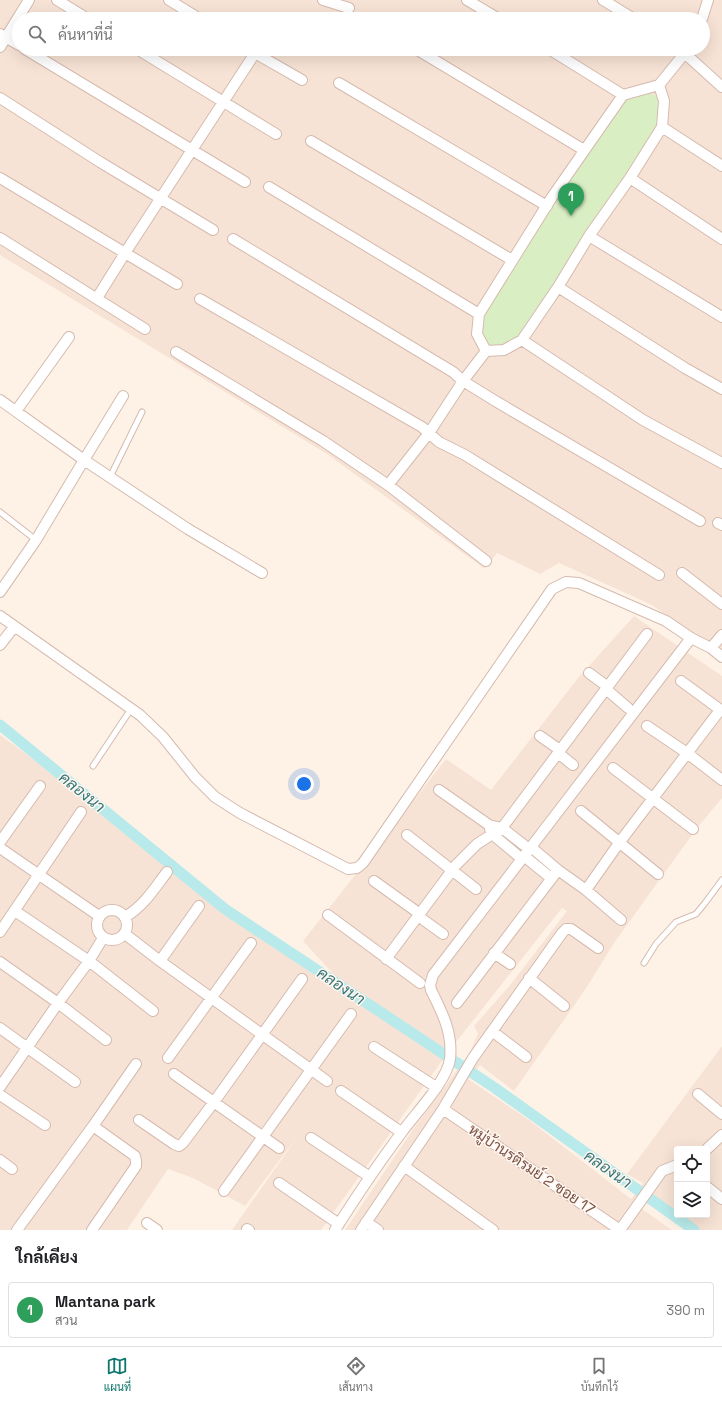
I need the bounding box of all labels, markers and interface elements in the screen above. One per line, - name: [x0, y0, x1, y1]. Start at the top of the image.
- search box: [12, 12, 710, 56]
- icon: search: [26, 23, 48, 45]
- text: ค้นหาที่นี่: [58, 25, 113, 44]
- pin: 1: [558, 183, 584, 216]
- water label: คลองนา: [55, 767, 110, 817]
- your location: [294, 774, 314, 794]
- water label: คลองนา: [313, 962, 369, 1010]
- street label: หมู่บ้านรติรมย์ 2 ซอย 17: [465, 1120, 599, 1219]
- water label: คลองนา: [580, 1145, 636, 1193]
- map controls: [674, 1146, 710, 1218]
- button: locate: [674, 1146, 710, 1182]
- button: layers: [674, 1182, 710, 1218]
- text: ใกล้เคียง: [16, 1246, 78, 1268]
- text: Mantana park: [55, 1292, 156, 1311]
- text: 1: [27, 1302, 33, 1319]
- text: 390 m: [666, 1302, 705, 1319]
- text: สวน: [55, 1312, 77, 1329]
- tab: แผนที่: [104, 1355, 131, 1394]
- tab: เส้นทาง: [339, 1355, 373, 1394]
- tab: บันทึกไว้: [581, 1355, 618, 1394]

